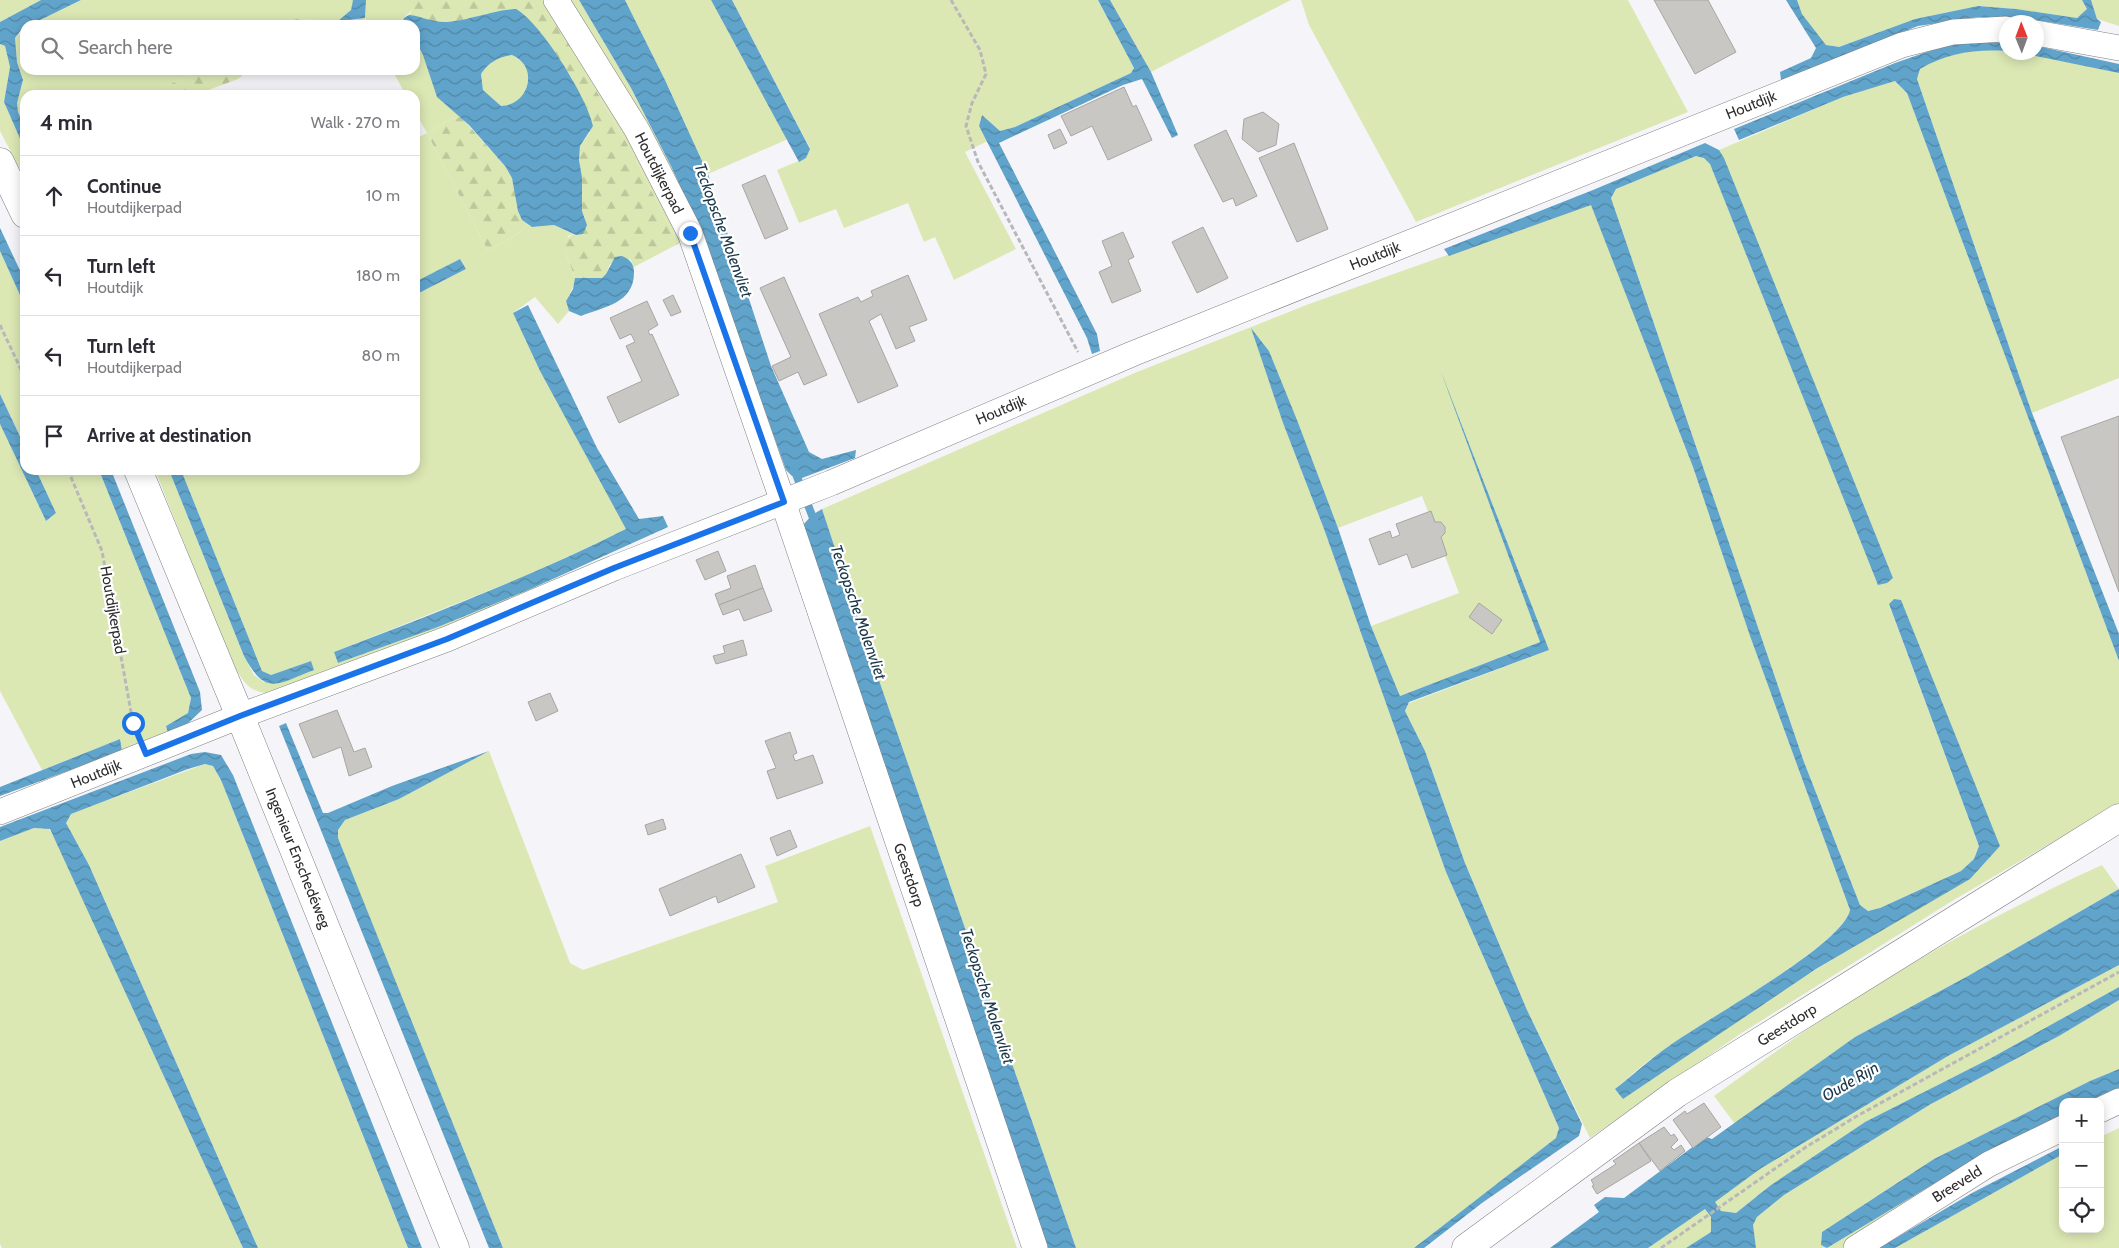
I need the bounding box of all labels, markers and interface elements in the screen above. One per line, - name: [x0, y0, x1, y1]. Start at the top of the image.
- north arrow: [1999, 15, 2044, 60]
- search box: [20, 20, 420, 75]
- icon: search: [38, 34, 66, 62]
- text: Search here: [78, 36, 172, 59]
- street label: Houtdijk: [1723, 87, 1779, 123]
- text: 4 min: [40, 110, 93, 135]
- text: Walk · 270 m: [311, 113, 400, 132]
- street label: Houtdijkerpad: [631, 129, 687, 217]
- water label: Teckopsche Molenvliet: [690, 160, 757, 301]
- text: Continue: [87, 175, 161, 198]
- icon: ahead: [40, 182, 68, 210]
- text: 10 m: [366, 186, 400, 205]
- text: Houtdijkerpad: [87, 198, 182, 217]
- route end: [679, 222, 702, 245]
- street label: Houtdijk: [1347, 238, 1403, 274]
- text: Turn left: [87, 255, 155, 278]
- icon: left: [40, 262, 68, 290]
- text: 180 m: [356, 266, 400, 285]
- text: Houtdijk: [87, 278, 143, 297]
- text: Turn left: [87, 335, 155, 358]
- icon: left: [40, 342, 68, 370]
- text: 80 m: [362, 346, 400, 365]
- text: Houtdijkerpad: [87, 358, 182, 377]
- street label: Houtdijk: [973, 391, 1029, 429]
- icon: arrive: [40, 422, 68, 450]
- text: Arrive at destination: [87, 424, 251, 447]
- water label: Teckopsche Molenvliet: [827, 542, 891, 683]
- street label: Houtdijkerpad: [96, 565, 130, 655]
- route start: [122, 712, 145, 735]
- street label: Houtdijk: [68, 756, 124, 792]
- street label: Ingenieur Enschedéweg: [262, 785, 335, 931]
- street label: Geestdorp: [890, 841, 928, 909]
- water label: Teckopsche Molenvliet: [957, 926, 1019, 1067]
- street label: Geestdorp: [1754, 1000, 1820, 1050]
- water label: Oude Rijn: [1819, 1058, 1882, 1105]
- map controls: [2059, 1098, 2104, 1233]
- button: +: [2059, 1098, 2104, 1143]
- button: −: [2059, 1143, 2104, 1188]
- street label: Breeveld: [1929, 1162, 1985, 1206]
- button: locate: [2059, 1188, 2104, 1233]

